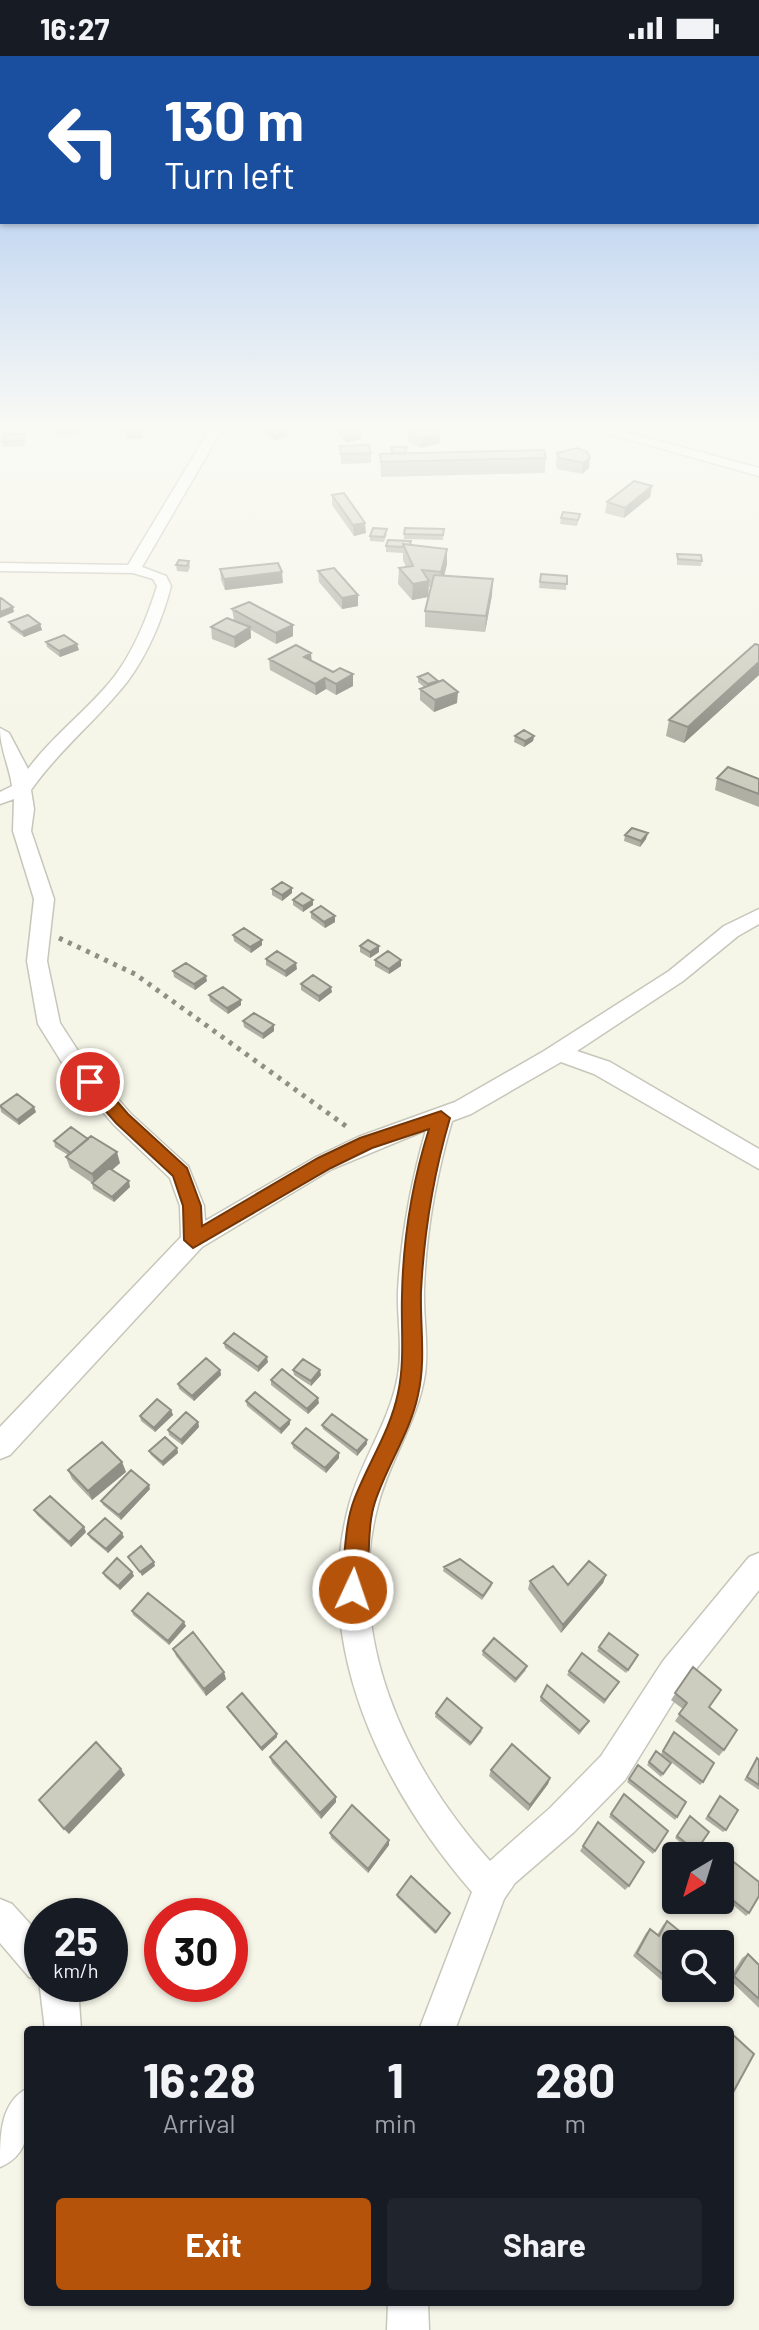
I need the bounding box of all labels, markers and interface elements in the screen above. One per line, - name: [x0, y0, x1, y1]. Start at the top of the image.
- text: 16:27: [40, 10, 109, 46]
- text: 130 m: [164, 85, 304, 152]
- icon: left: [32, 88, 136, 192]
- text: Turn left: [164, 153, 295, 196]
- pin: [56, 1048, 124, 1116]
- icon: arrive: [68, 1060, 112, 1104]
- position arrow: [311, 1548, 395, 1632]
- north arrow: [662, 1842, 734, 1914]
- map controls: [662, 1842, 734, 2002]
- speed limit sign: 30: [144, 1898, 248, 2002]
- text: 25: [54, 1916, 98, 1964]
- button: search: [662, 1930, 734, 2002]
- text: km/h: [53, 1958, 99, 1982]
- text: 16:28: [143, 2050, 256, 2108]
- text: 1: [387, 2050, 404, 2108]
- text: 280: [535, 2050, 615, 2108]
- text: Arrival: [163, 2107, 236, 2138]
- text: min: [374, 2107, 417, 2138]
- text: m: [564, 2107, 586, 2138]
- button: Exit: [56, 2198, 371, 2290]
- button: Share: [387, 2198, 702, 2290]

